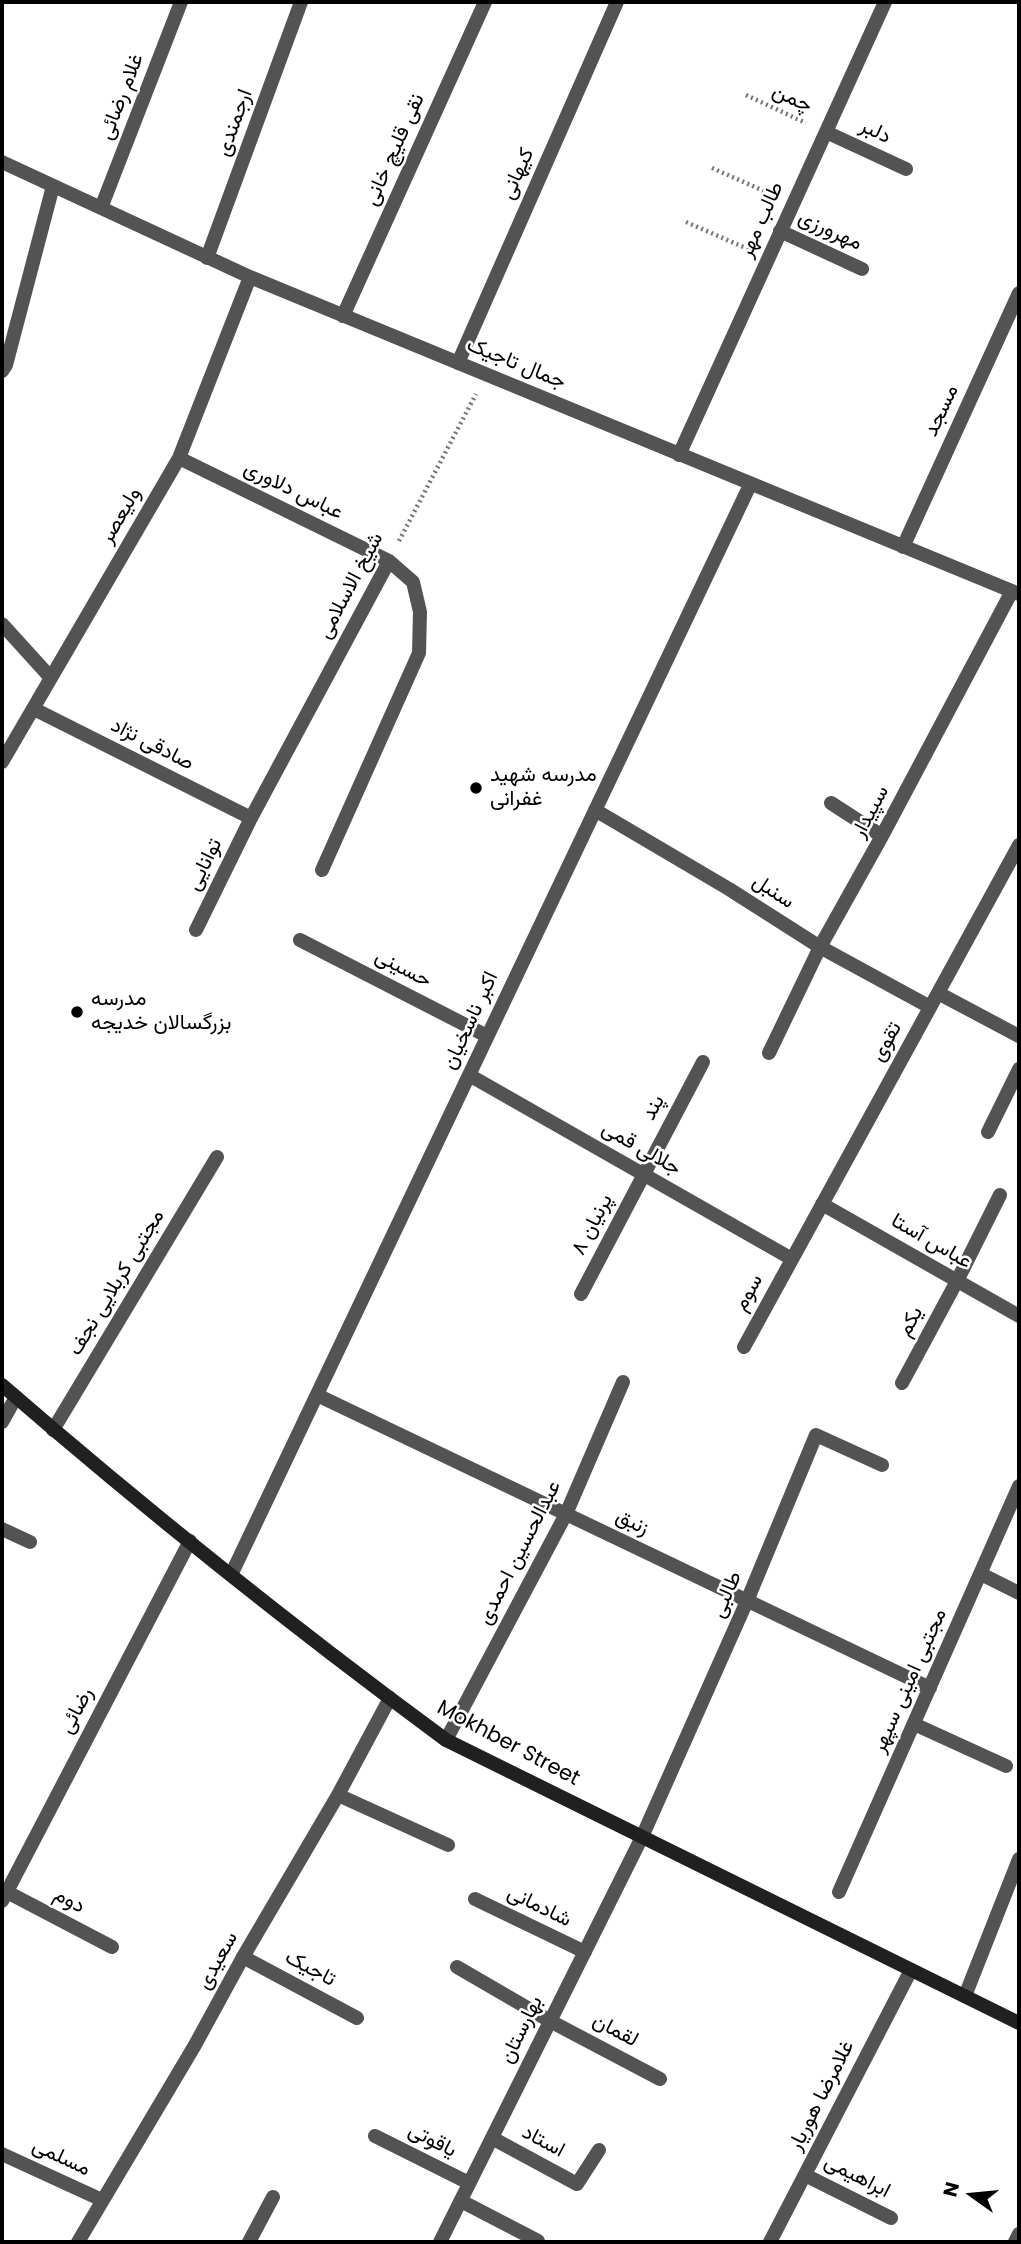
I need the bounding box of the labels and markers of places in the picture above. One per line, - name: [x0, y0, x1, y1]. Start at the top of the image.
- place label: مدرسه شهید غفرانی: [490, 763, 597, 813]
- marker: مدرسه شهید غفرانی: [468, 780, 484, 796]
- place label: مدرسه بزرگسالان خدیجه: [91, 987, 232, 1037]
- marker: مدرسه بزرگسالان خدیجه: [69, 1004, 85, 1020]

